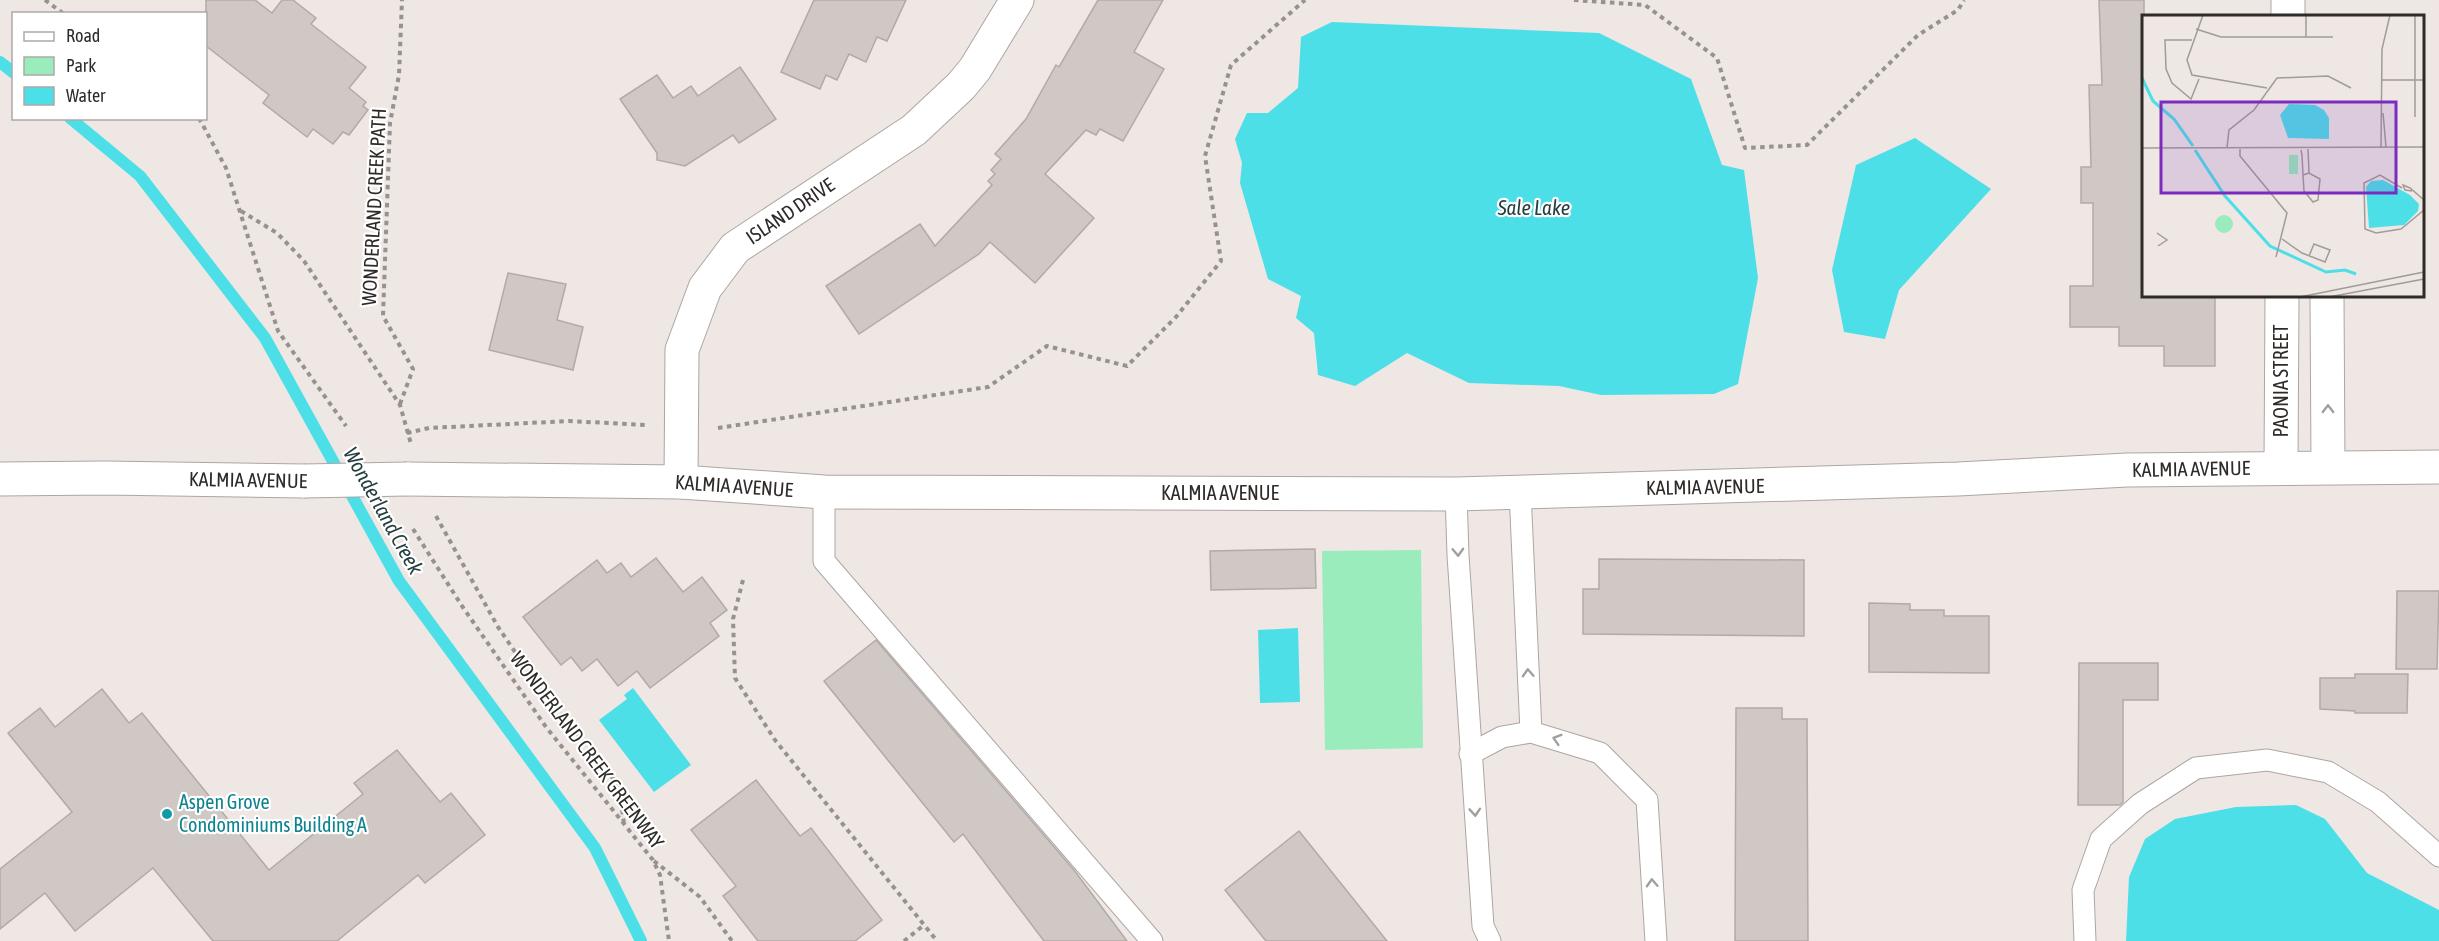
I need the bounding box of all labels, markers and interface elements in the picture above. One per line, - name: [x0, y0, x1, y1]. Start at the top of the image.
- legend: [12, 12, 207, 120]
- inset map: [2142, 15, 2424, 297]
- text: Road: [66, 25, 100, 46]
- text: Park: [66, 55, 96, 76]
- text: Water: [66, 85, 106, 106]
- street label: WONDERLAND CREEK PATH: [357, 108, 390, 306]
- street label: ISLAND DRIVE: [741, 172, 839, 248]
- water label: Sale Lake: [1497, 195, 1570, 219]
- street label: PAONIA STREET: [2269, 324, 2292, 437]
- one-way arrow: [2321, 404, 2334, 413]
- water label: Wonderland Creek: [339, 443, 429, 579]
- street label: KALMIA AVENUE: [2132, 456, 2251, 481]
- street label: KALMIA AVENUE: [189, 467, 308, 492]
- street label: KALMIA AVENUE: [674, 470, 794, 501]
- street label: KALMIA AVENUE: [1646, 474, 1765, 499]
- street label: KALMIA AVENUE: [1161, 481, 1280, 504]
- one-way arrow: [1452, 548, 1464, 557]
- street label: WONDERLAND CREEK GREENWAY: [506, 647, 669, 853]
- one-way arrow: [1522, 669, 1535, 678]
- one-way arrow: [1552, 734, 1563, 747]
- place label: Aspen Grove Condominiums Building A: [179, 790, 367, 836]
- marker: Aspen Grove Condominiums Building A: [160, 807, 174, 821]
- one-way arrow: [1468, 807, 1481, 816]
- one-way arrow: [1646, 878, 1659, 887]

